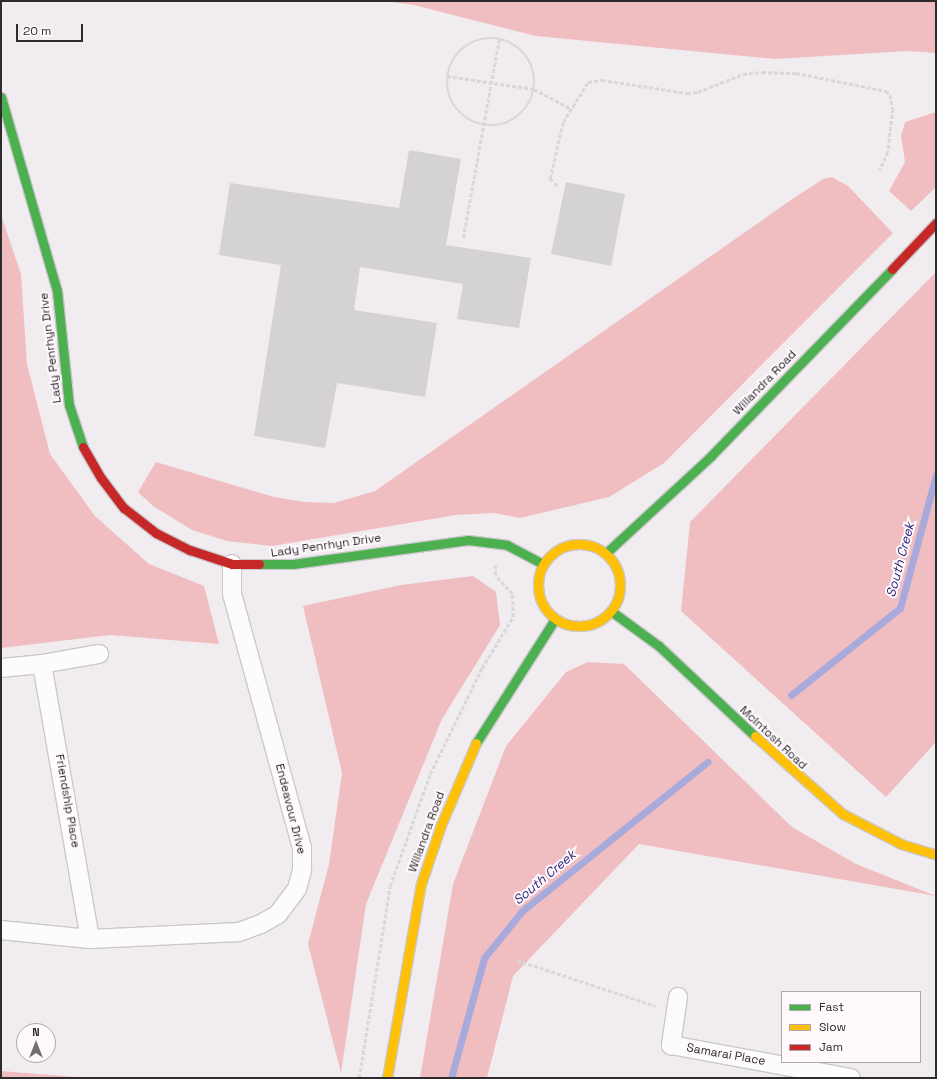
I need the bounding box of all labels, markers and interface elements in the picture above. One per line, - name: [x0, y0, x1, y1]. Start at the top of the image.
- scale bar: [18, 16, 85, 42]
- text: 20 m: [23, 23, 51, 39]
- street label: Lady Penrhyn Drive: [37, 292, 65, 404]
- street label: Willandra Road: [730, 347, 800, 419]
- water label: South Creek: [884, 521, 918, 599]
- street label: Lady Penrhyn Drive: [270, 531, 382, 561]
- street label: McIntosh Road: [736, 703, 810, 773]
- street label: Friendship Place: [52, 753, 82, 849]
- street label: Endeavour Drive: [272, 762, 308, 856]
- street label: Willandra Road: [406, 790, 448, 874]
- water label: South Creek: [511, 847, 579, 909]
- legend: [781, 991, 921, 1063]
- text: Fast: [819, 999, 844, 1015]
- text: Slow: [819, 1019, 846, 1035]
- north arrow: [16, 1023, 56, 1063]
- text: N: [32, 1025, 40, 1039]
- text: Jam: [819, 1039, 843, 1055]
- street label: Samarai Place: [685, 1041, 767, 1069]

